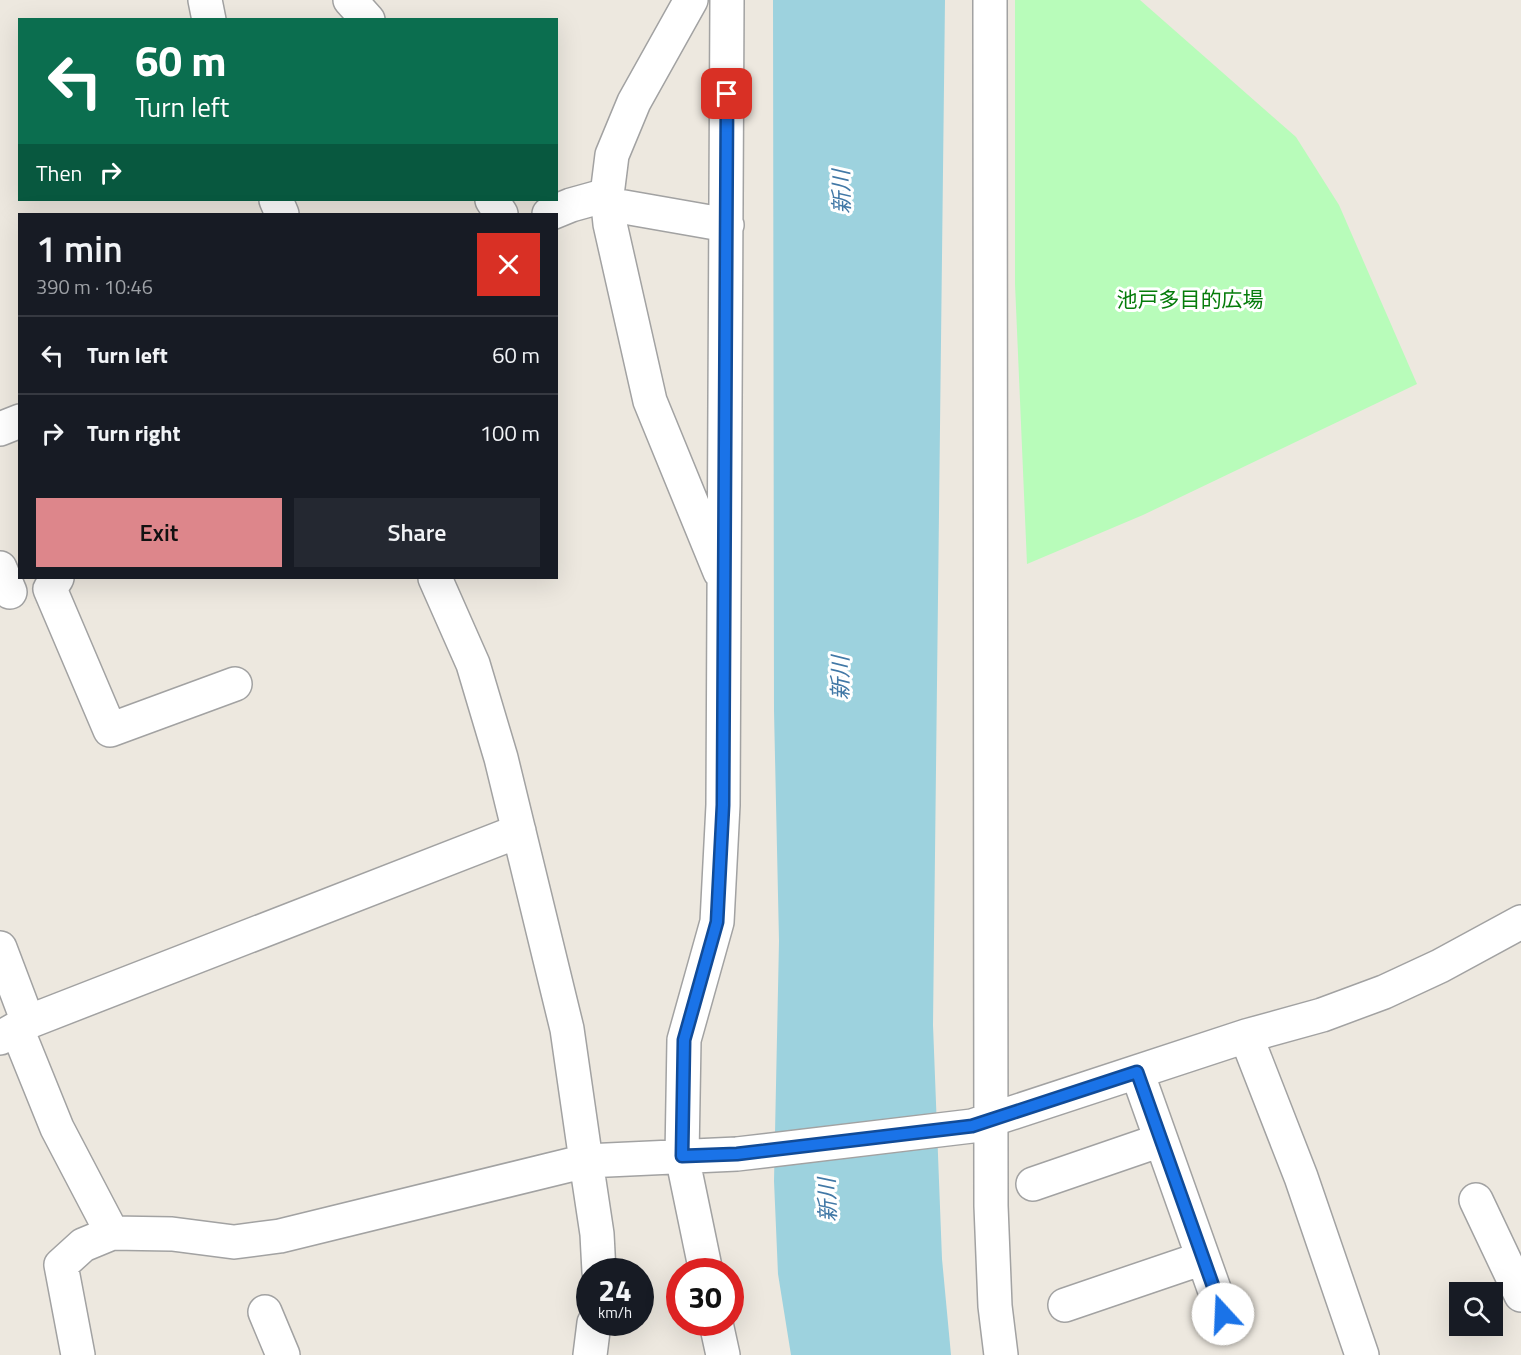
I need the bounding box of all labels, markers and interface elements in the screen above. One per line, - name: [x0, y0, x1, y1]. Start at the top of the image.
- text: 60 m: [135, 28, 227, 92]
- icon: left: [36, 42, 114, 120]
- pin: [701, 68, 752, 119]
- icon: arrive: [710, 77, 743, 110]
- text: Turn left: [135, 86, 229, 127]
- text: Then: [36, 156, 82, 190]
- icon: right: [94, 156, 127, 189]
- water label: 新川: [824, 168, 858, 214]
- text: 1 min: [36, 221, 123, 276]
- button: close: [477, 233, 540, 296]
- text: 390 m · 10:46: [36, 271, 153, 302]
- park label: 池戸多目的広場: [1117, 283, 1264, 315]
- text: Turn left: [87, 338, 168, 372]
- text: 60 m: [492, 338, 540, 372]
- icon: left: [36, 339, 69, 372]
- text: Turn right: [87, 416, 181, 450]
- text: 100 m: [480, 416, 540, 450]
- icon: right: [36, 417, 69, 450]
- button: Exit: [36, 498, 282, 567]
- button: Share: [294, 498, 540, 567]
- water label: 新川: [823, 654, 857, 700]
- water label: 新川: [809, 1175, 845, 1223]
- speed limit sign: 30: [666, 1258, 744, 1336]
- text: 24: [598, 1267, 632, 1313]
- position arrow: [1191, 1282, 1255, 1346]
- map controls: [1449, 1282, 1503, 1336]
- button: search: [1449, 1282, 1503, 1336]
- text: km/h: [598, 1301, 632, 1324]

